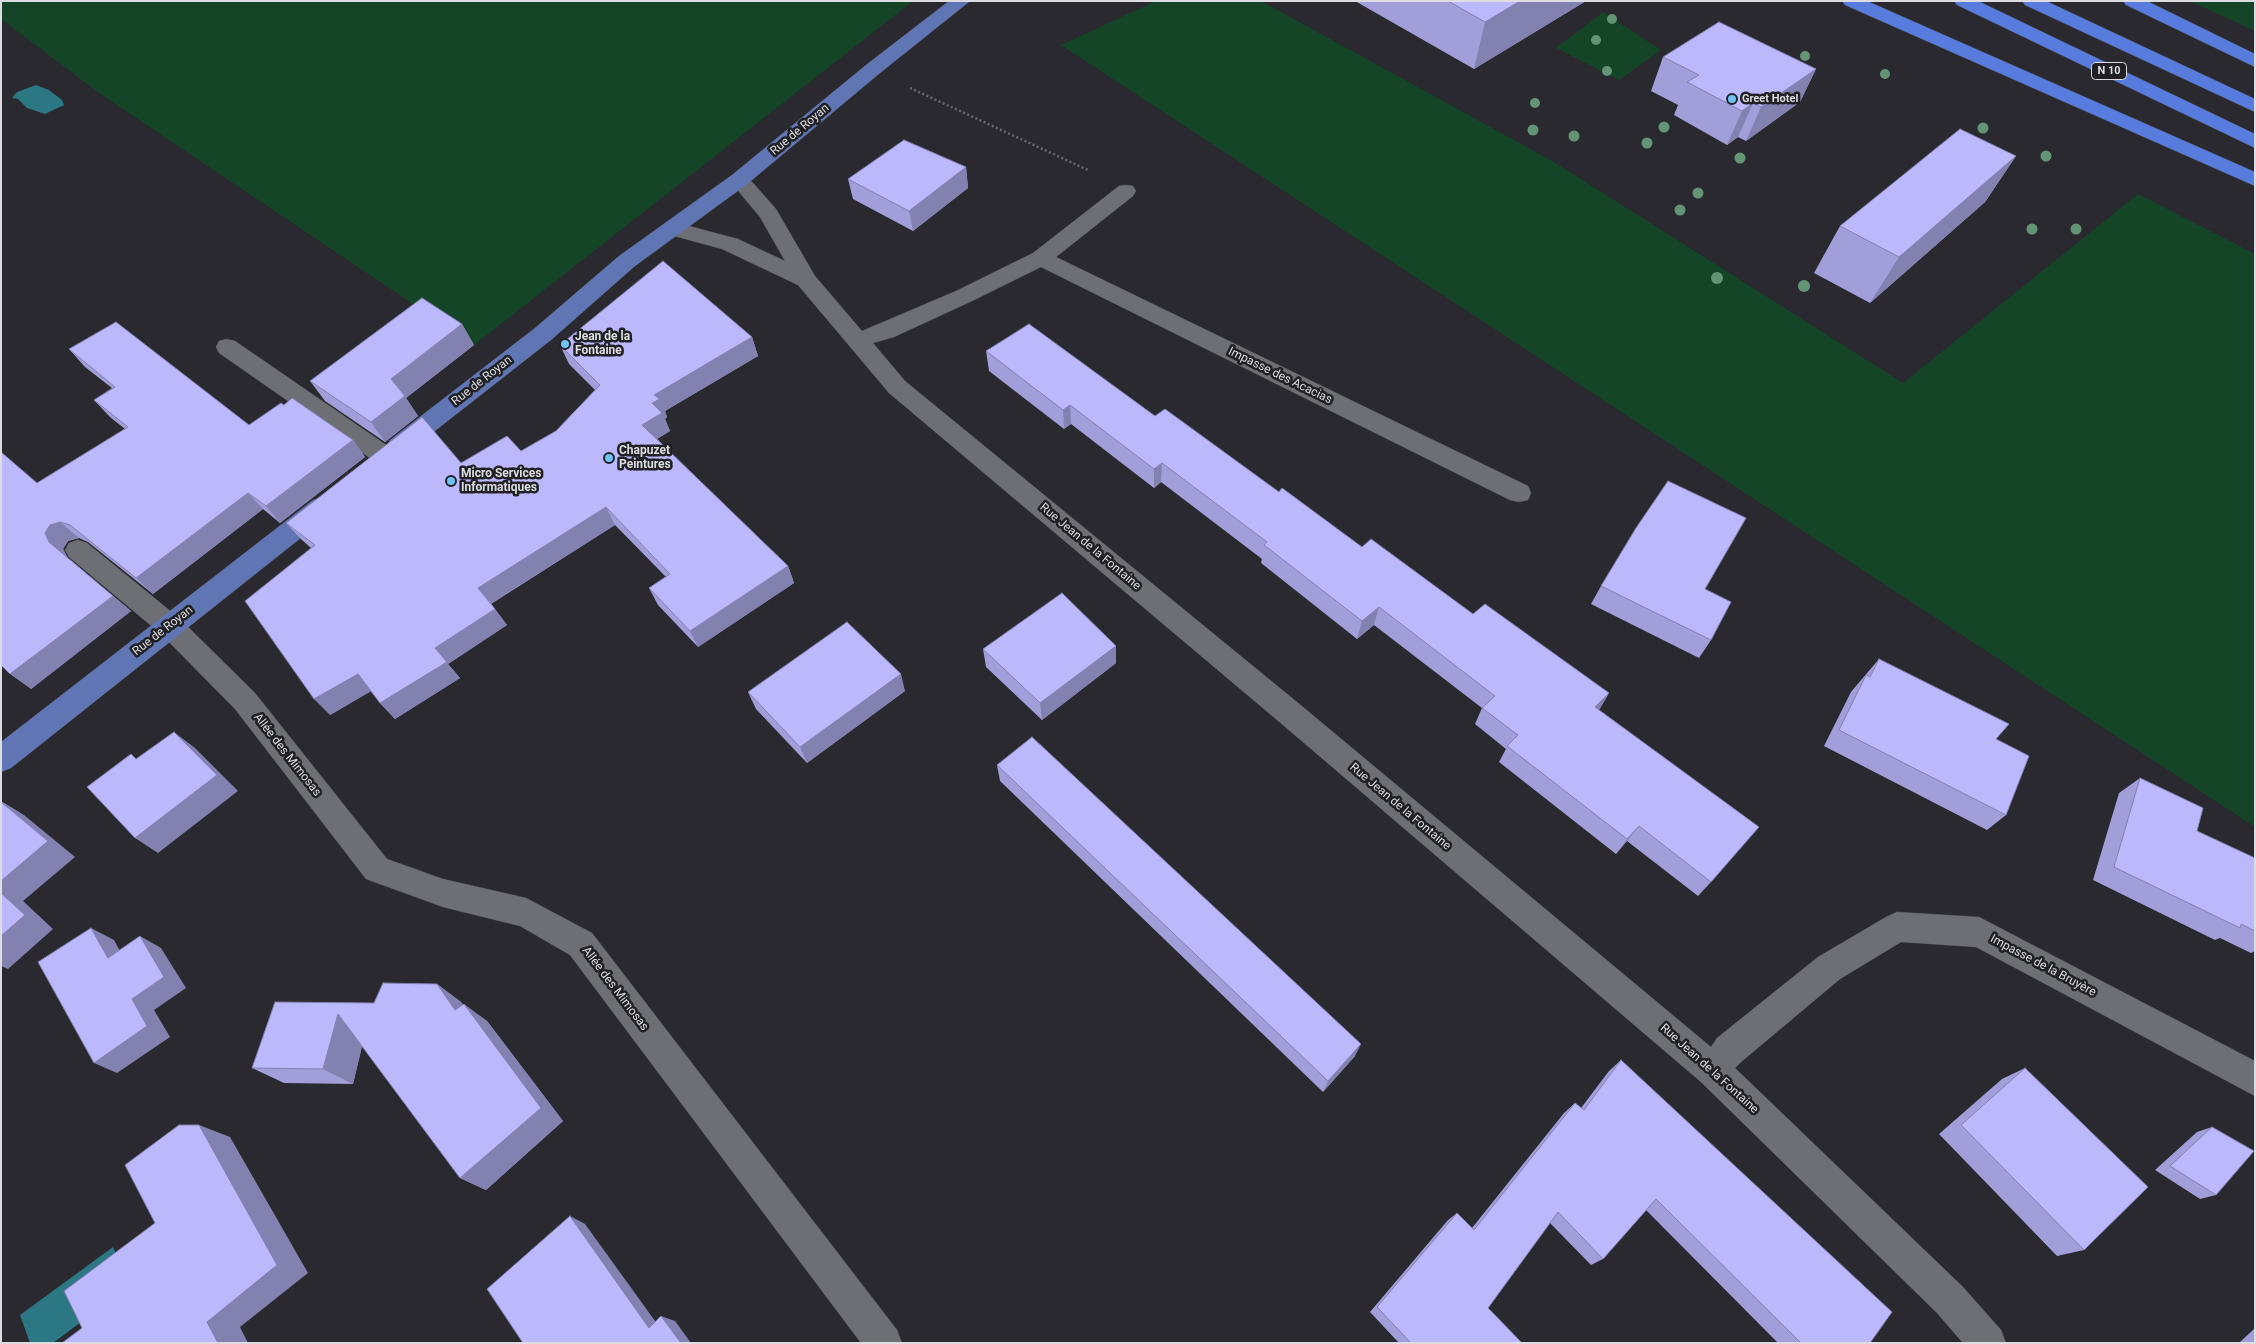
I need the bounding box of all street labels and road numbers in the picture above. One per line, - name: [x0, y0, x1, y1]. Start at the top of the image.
- road number: N 10: [2092, 62, 2126, 80]
- street label: Rue de Royan: [768, 101, 832, 159]
- street label: Impasse des Acacias: [1226, 345, 1334, 407]
- street label: Rue de Royan: [449, 353, 515, 409]
- street label: Rue Jean de la Fontaine: [1037, 501, 1143, 593]
- street label: Rue de Royan: [130, 603, 196, 659]
- street label: Allée des Mimosas: [250, 711, 324, 799]
- street label: Rue Jean de la Fontaine: [1347, 761, 1453, 853]
- street label: Impasse de la Bruyère: [1988, 932, 2098, 1000]
- street label: Allée des Mimosas: [579, 944, 651, 1034]
- street label: Rue Jean de la Fontaine: [1657, 1021, 1761, 1117]

